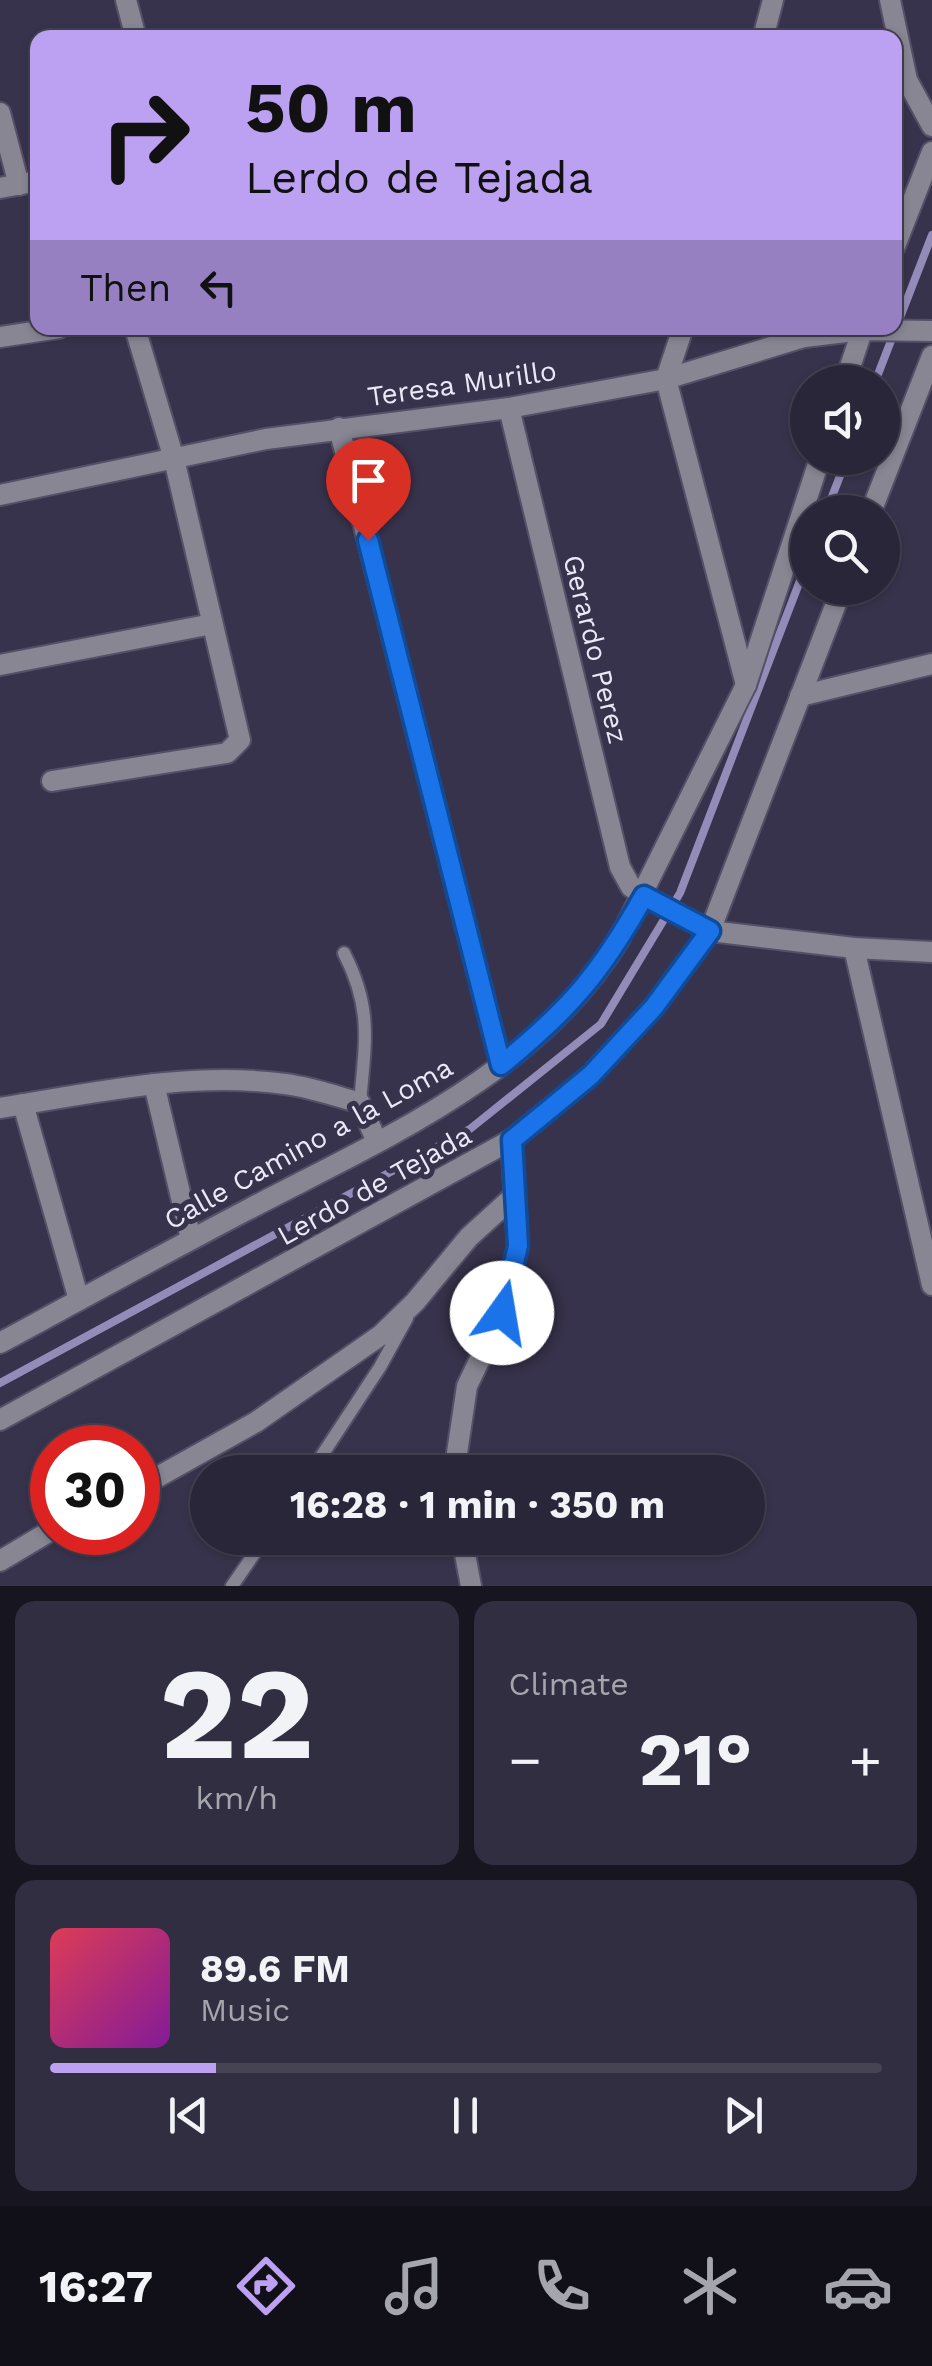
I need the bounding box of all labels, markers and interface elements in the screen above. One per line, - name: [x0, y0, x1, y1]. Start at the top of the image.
- text: 50 m: [245, 67, 417, 149]
- icon: right: [80, 70, 210, 200]
- text: Lerdo de Tejada: [245, 151, 593, 204]
- icon: left: [191, 260, 246, 315]
- text: Then: [80, 266, 171, 310]
- street label: Teresa Murillo: [365, 354, 559, 413]
- map controls: [790, 365, 900, 605]
- button: sound: [790, 365, 900, 475]
- pin: [326, 438, 411, 541]
- icon: arrive: [341, 453, 396, 508]
- button: search: [790, 495, 900, 605]
- street label: Gerardo Perez: [556, 551, 635, 747]
- street label: Calle Camino a la Loma: [158, 1050, 458, 1237]
- street label: Lerdo de Tejada: [272, 1118, 477, 1252]
- position arrow: [450, 1261, 554, 1365]
- speed limit sign: 30: [30, 1425, 160, 1555]
- text: 16:28 · 1 min · 350 m: [290, 1483, 665, 1527]
- text: 22: [159, 1637, 314, 1790]
- text: Climate: [509, 1665, 629, 1703]
- text: 21°: [638, 1715, 752, 1803]
- text: −: [509, 1728, 542, 1792]
- text: +: [849, 1728, 882, 1792]
- text: km/h: [196, 1779, 278, 1817]
- text: 89.6 FM: [200, 1947, 350, 1991]
- text: Music: [200, 1991, 290, 2029]
- icon: previous: [161, 2088, 216, 2143]
- icon: pause: [438, 2088, 493, 2143]
- icon: next: [716, 2088, 771, 2143]
- icon: directions: [231, 2251, 301, 2321]
- icon: music: [379, 2251, 449, 2321]
- icon: phone: [527, 2251, 597, 2321]
- icon: climate: [675, 2251, 745, 2321]
- icon: car: [823, 2251, 893, 2321]
- text: 16:27: [39, 2260, 153, 2313]

